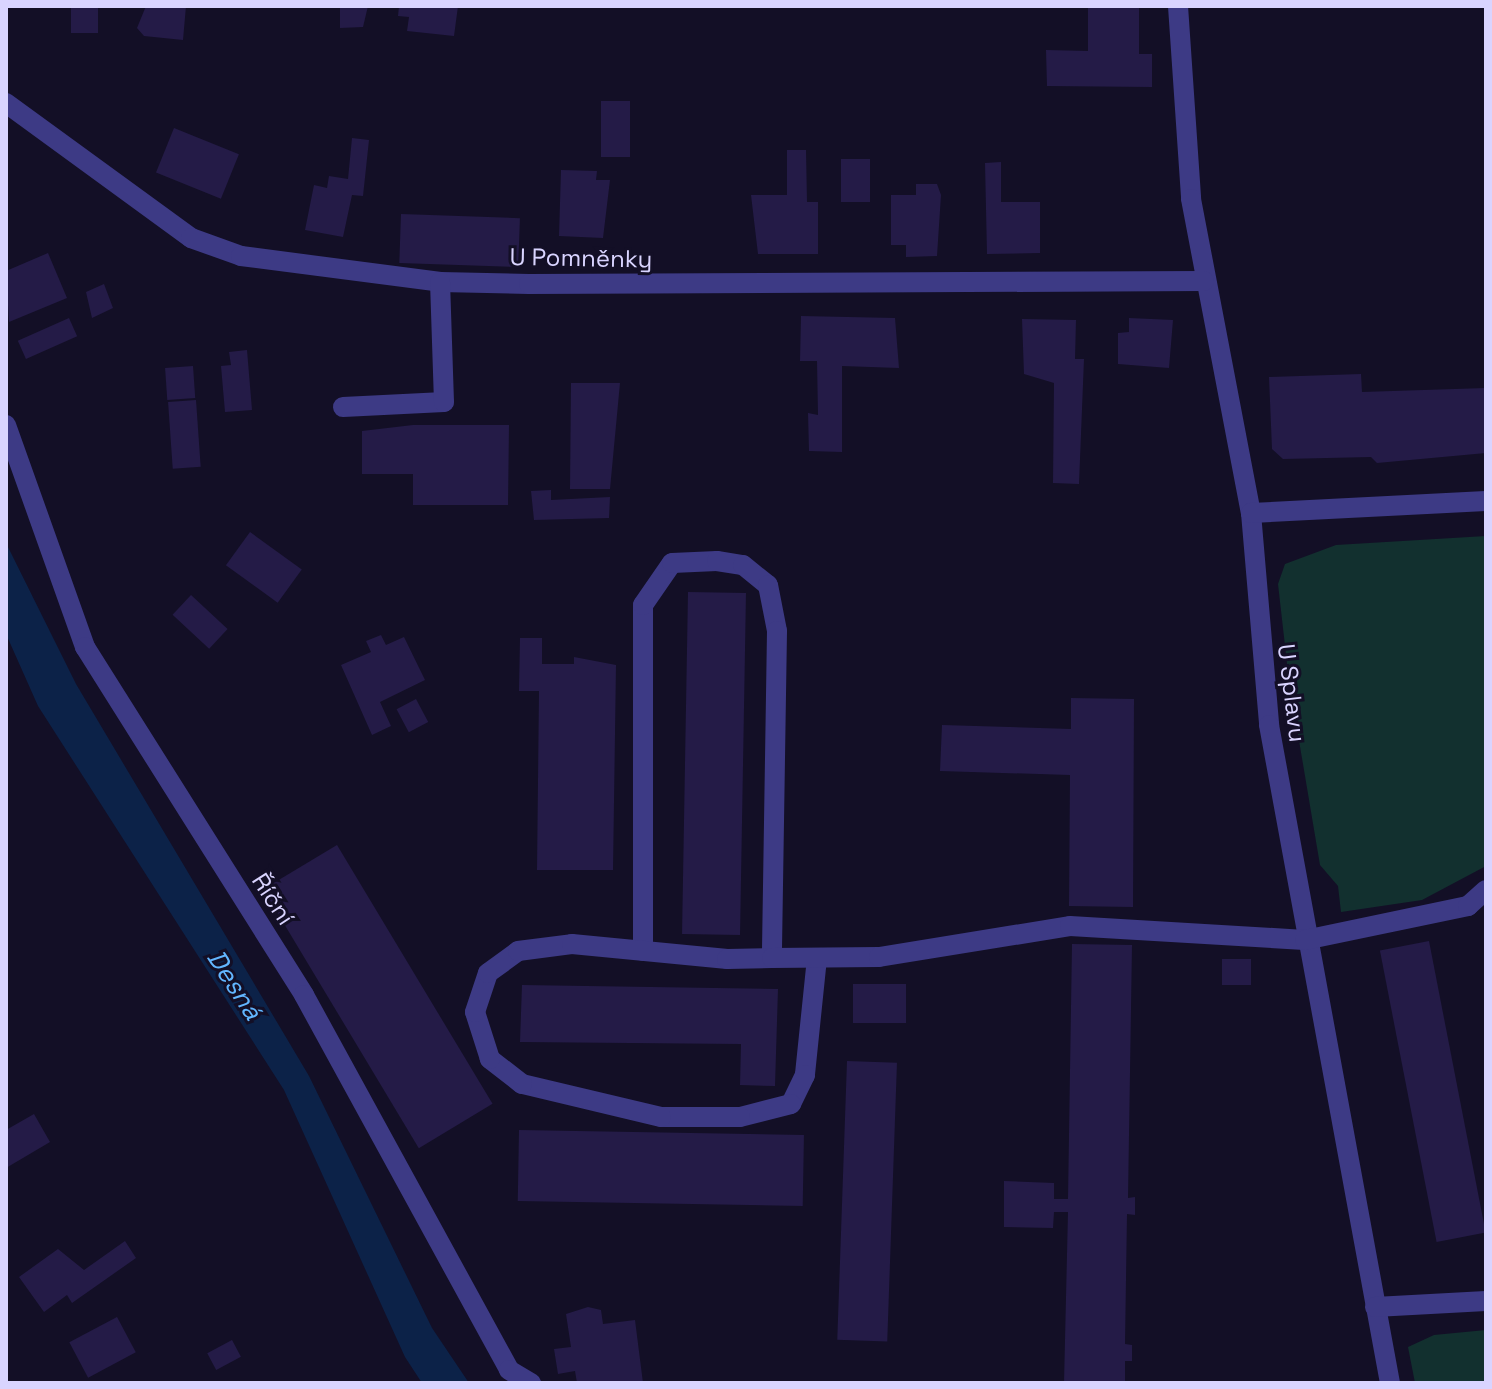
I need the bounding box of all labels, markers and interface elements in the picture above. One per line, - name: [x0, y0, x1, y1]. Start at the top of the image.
- street label: U Pomněnky: [509, 242, 653, 274]
- street label: U Splavu: [1272, 642, 1312, 744]
- street label: Říční: [246, 868, 300, 930]
- water label: Desná: [200, 944, 268, 1026]

